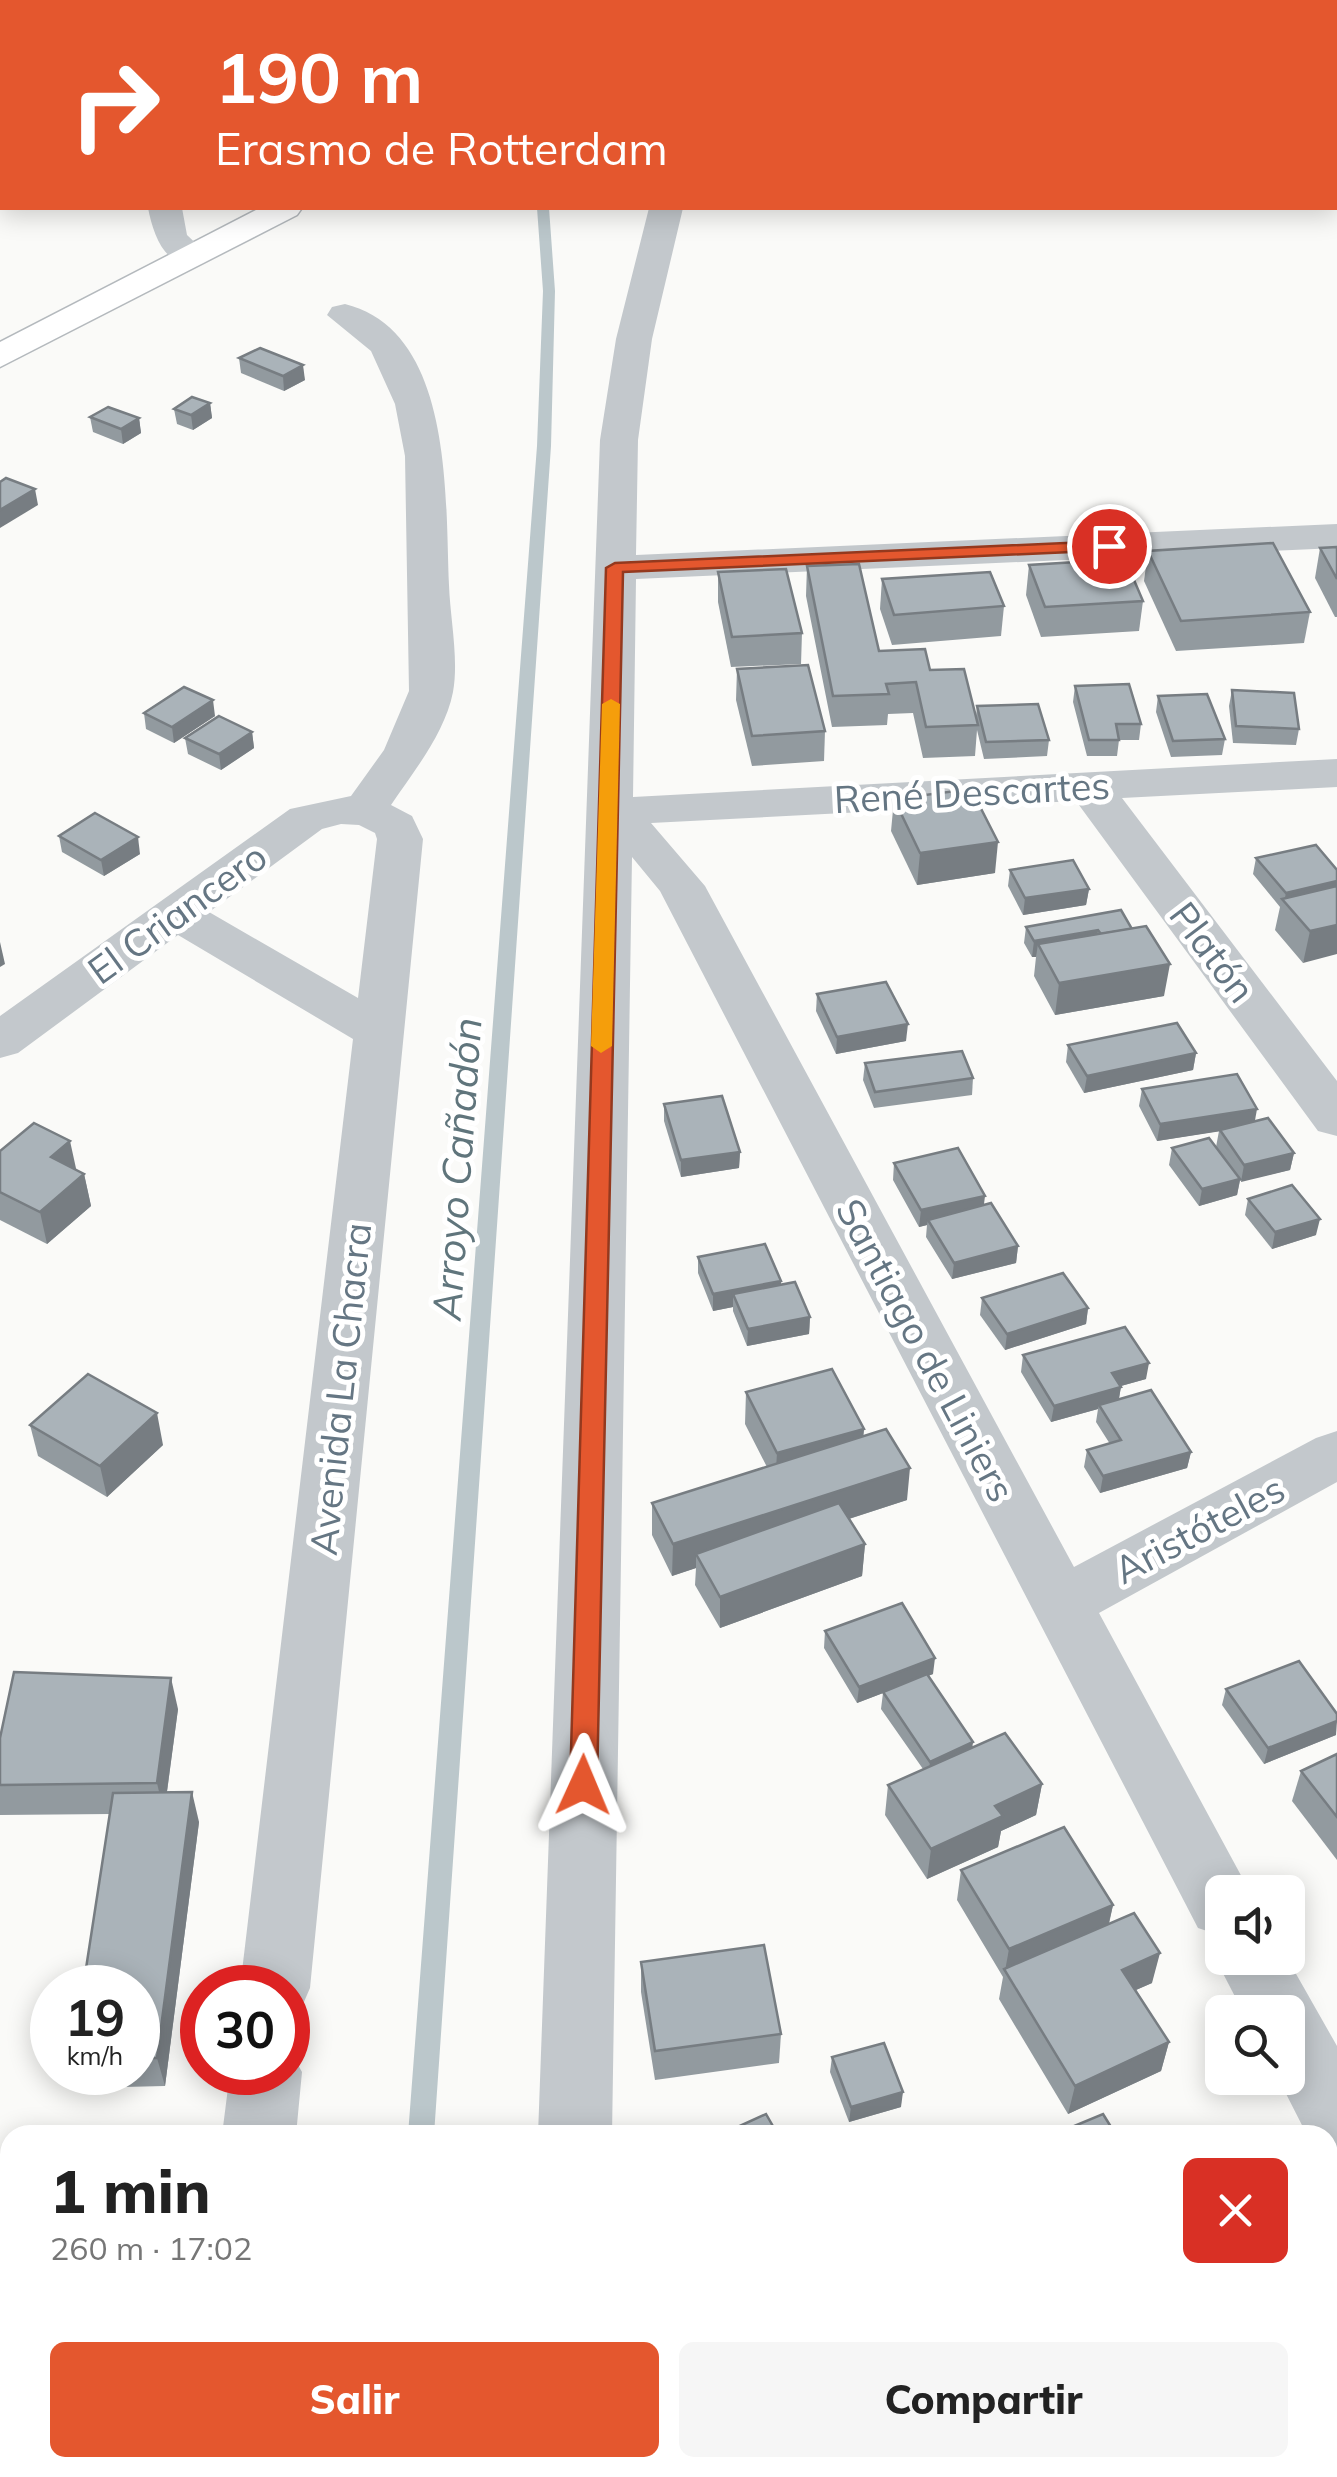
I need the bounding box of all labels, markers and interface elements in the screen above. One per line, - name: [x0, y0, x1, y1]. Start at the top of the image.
- text: 190 m: [215, 33, 423, 121]
- icon: right: [50, 40, 180, 170]
- text: Erasmo de Rotterdam: [215, 120, 668, 176]
- pin: [1067, 504, 1152, 589]
- icon: arrive: [1082, 519, 1137, 574]
- street label: René Descartes: [833, 761, 1111, 823]
- street label: El Criancero: [78, 832, 276, 994]
- street label: Platón: [1160, 892, 1266, 1012]
- water label: Arroyo Cañadón: [420, 1016, 492, 1323]
- street label: Santiago de Liniers: [826, 1190, 1026, 1510]
- street label: Avenida La Chacra: [299, 1220, 381, 1558]
- street label: Aristóteles: [1105, 1464, 1293, 1594]
- position arrow: [531, 1733, 635, 1837]
- map controls: [1205, 1875, 1305, 2095]
- button: sound: [1205, 1875, 1305, 1975]
- speed limit sign: 30: [180, 1965, 310, 2095]
- text: 19: [65, 1986, 125, 2049]
- button: search: [1205, 1995, 1305, 2095]
- text: km/h: [67, 2040, 123, 2071]
- text: 1 min: [50, 2153, 211, 2228]
- button: close: [1183, 2158, 1288, 2263]
- text: 260 m · 17:02: [50, 2228, 252, 2268]
- button: Salir: [50, 2342, 659, 2457]
- button: Compartir: [679, 2342, 1288, 2457]

